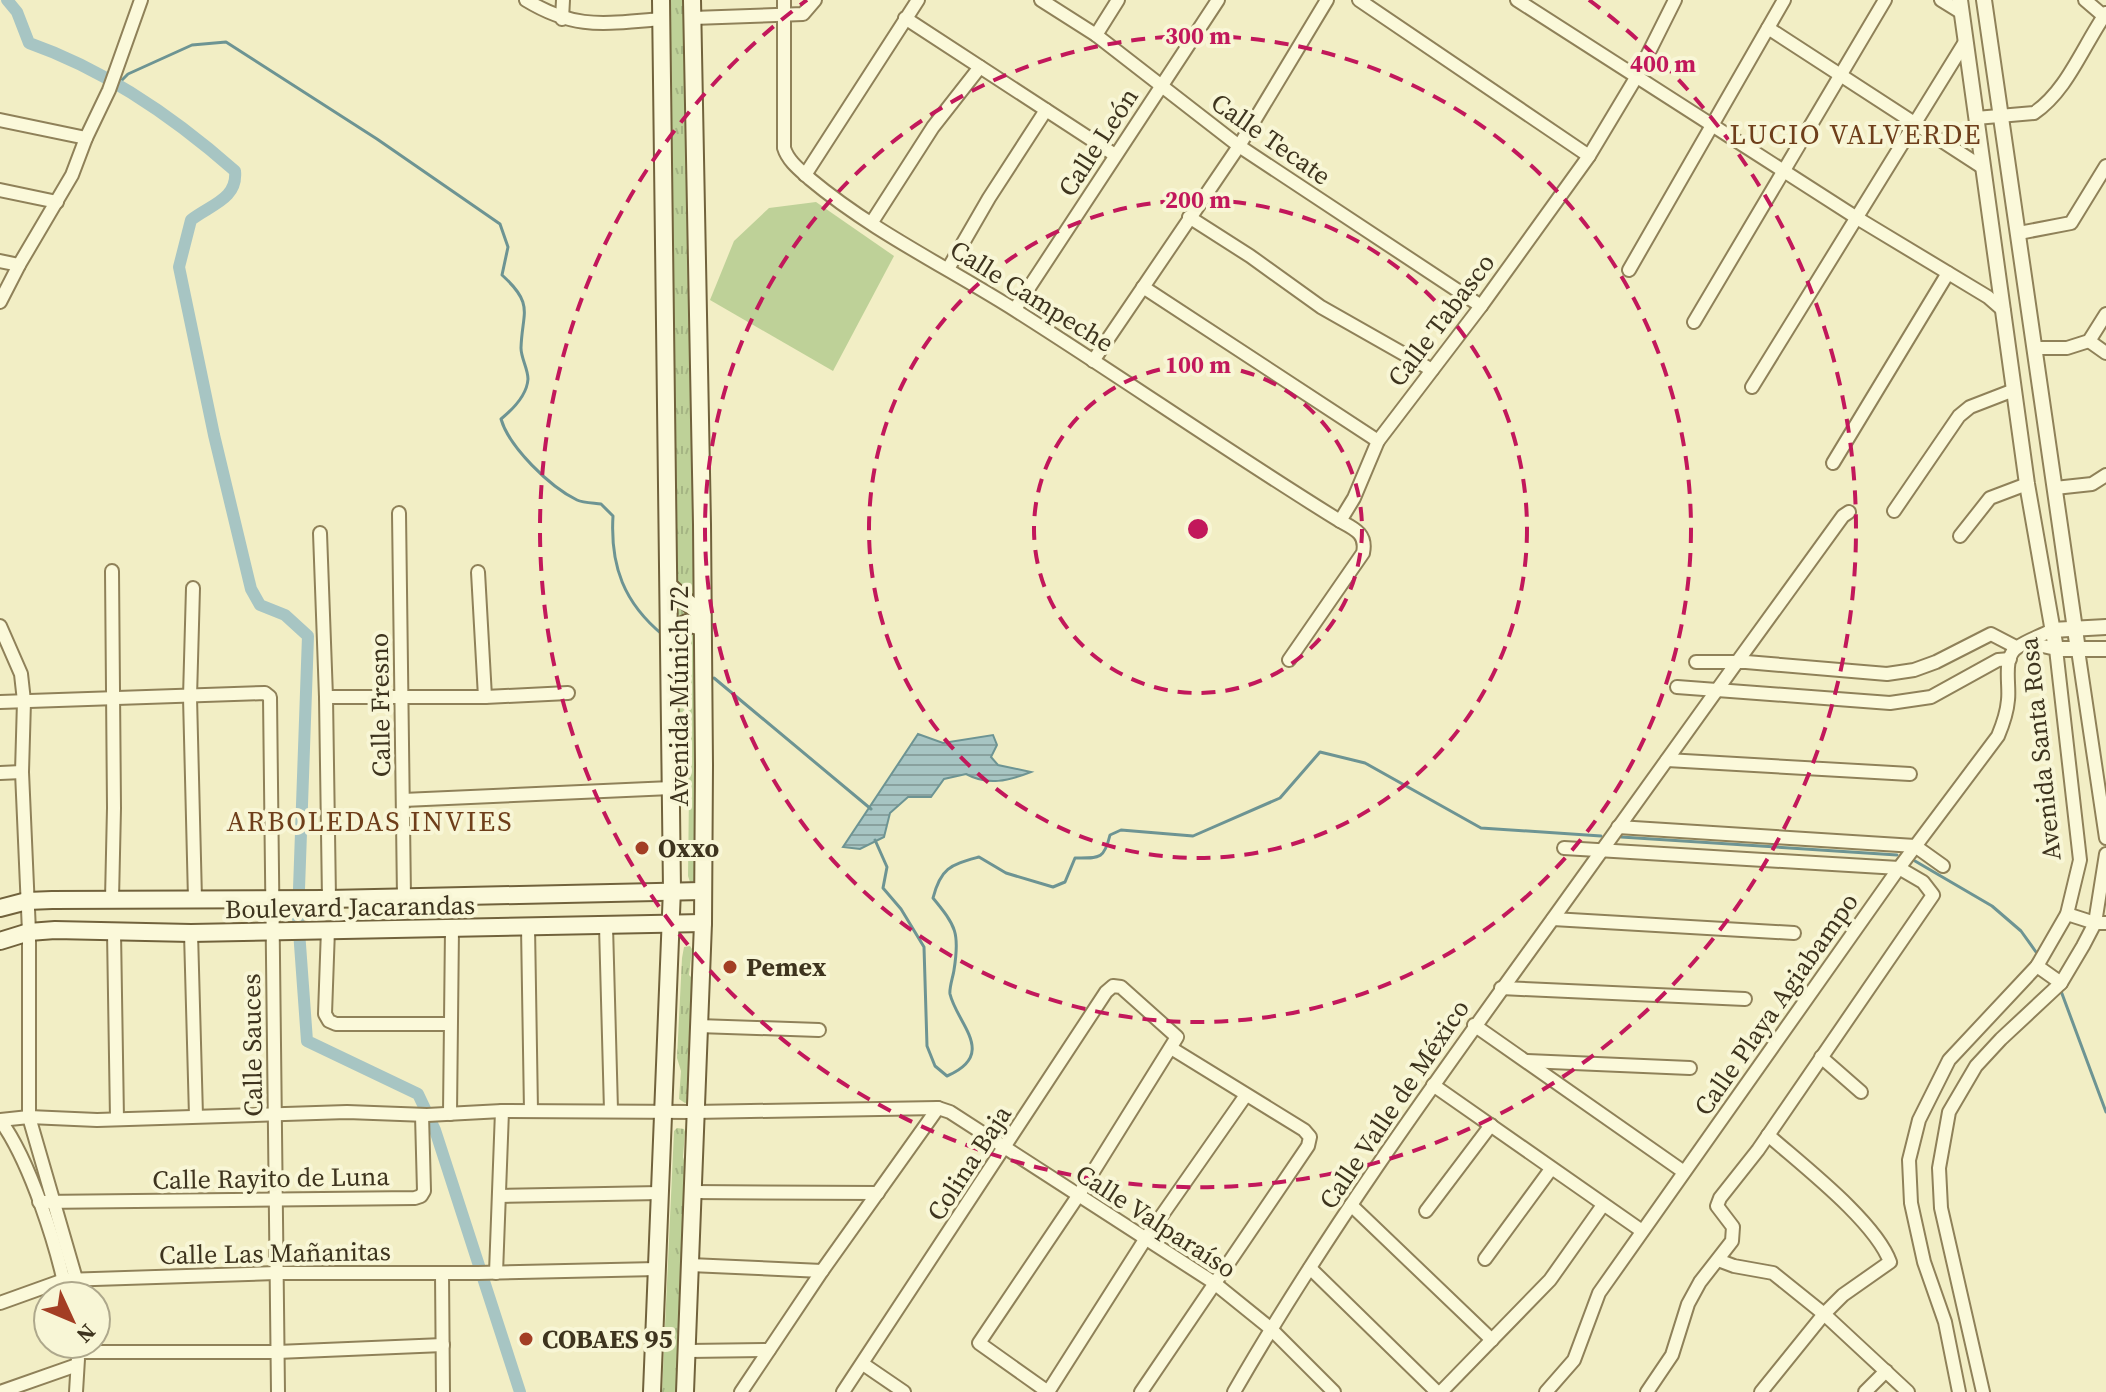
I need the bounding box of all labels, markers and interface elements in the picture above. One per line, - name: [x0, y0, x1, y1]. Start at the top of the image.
- text: 300 m: [1165, 19, 1231, 52]
- text: 400 m: [1630, 47, 1696, 80]
- street label: Calle León: [1049, 81, 1147, 203]
- street label: Calle Tecate: [1204, 84, 1338, 194]
- district label: LUCIO VALVERDE: [1730, 115, 1982, 153]
- text: 200 m: [1165, 183, 1231, 216]
- street label: Calle Campeche: [943, 231, 1121, 361]
- street label: Calle Tabasco: [1379, 246, 1503, 394]
- text: 100 m: [1165, 348, 1231, 381]
- centre of rings: [1184, 515, 1212, 543]
- street label: Avenida Múnich 72: [661, 586, 697, 806]
- street label: Calle Fresno: [361, 633, 399, 777]
- street label: Avenida Santa Rosa: [2010, 635, 2070, 862]
- district label: ARBOLEDAS INVIES: [226, 802, 514, 840]
- place label: Oxxo: [658, 830, 719, 866]
- marker: Oxxo: [633, 839, 651, 857]
- street label: Calle Playa Agiabampo: [1685, 885, 1867, 1123]
- street label: Boulevard Jacarandas: [225, 887, 475, 927]
- place label: Pemex: [746, 949, 827, 985]
- marker: Pemex: [721, 958, 739, 976]
- street label: Calle Sauces: [233, 973, 271, 1117]
- street label: Calle Valle de México: [1310, 992, 1478, 1216]
- street label: Colina Baja: [918, 1098, 1020, 1228]
- street label: Calle Valparaíso: [1069, 1155, 1243, 1287]
- street label: Calle Rayito de Luna: [152, 1158, 391, 1198]
- street label: Calle Las Mañanitas: [159, 1233, 391, 1273]
- north arrow: [32, 1280, 112, 1360]
- text: N: [70, 1318, 103, 1350]
- place label: COBAES 95: [542, 1321, 673, 1357]
- marker: COBAES 95: [517, 1330, 535, 1348]

